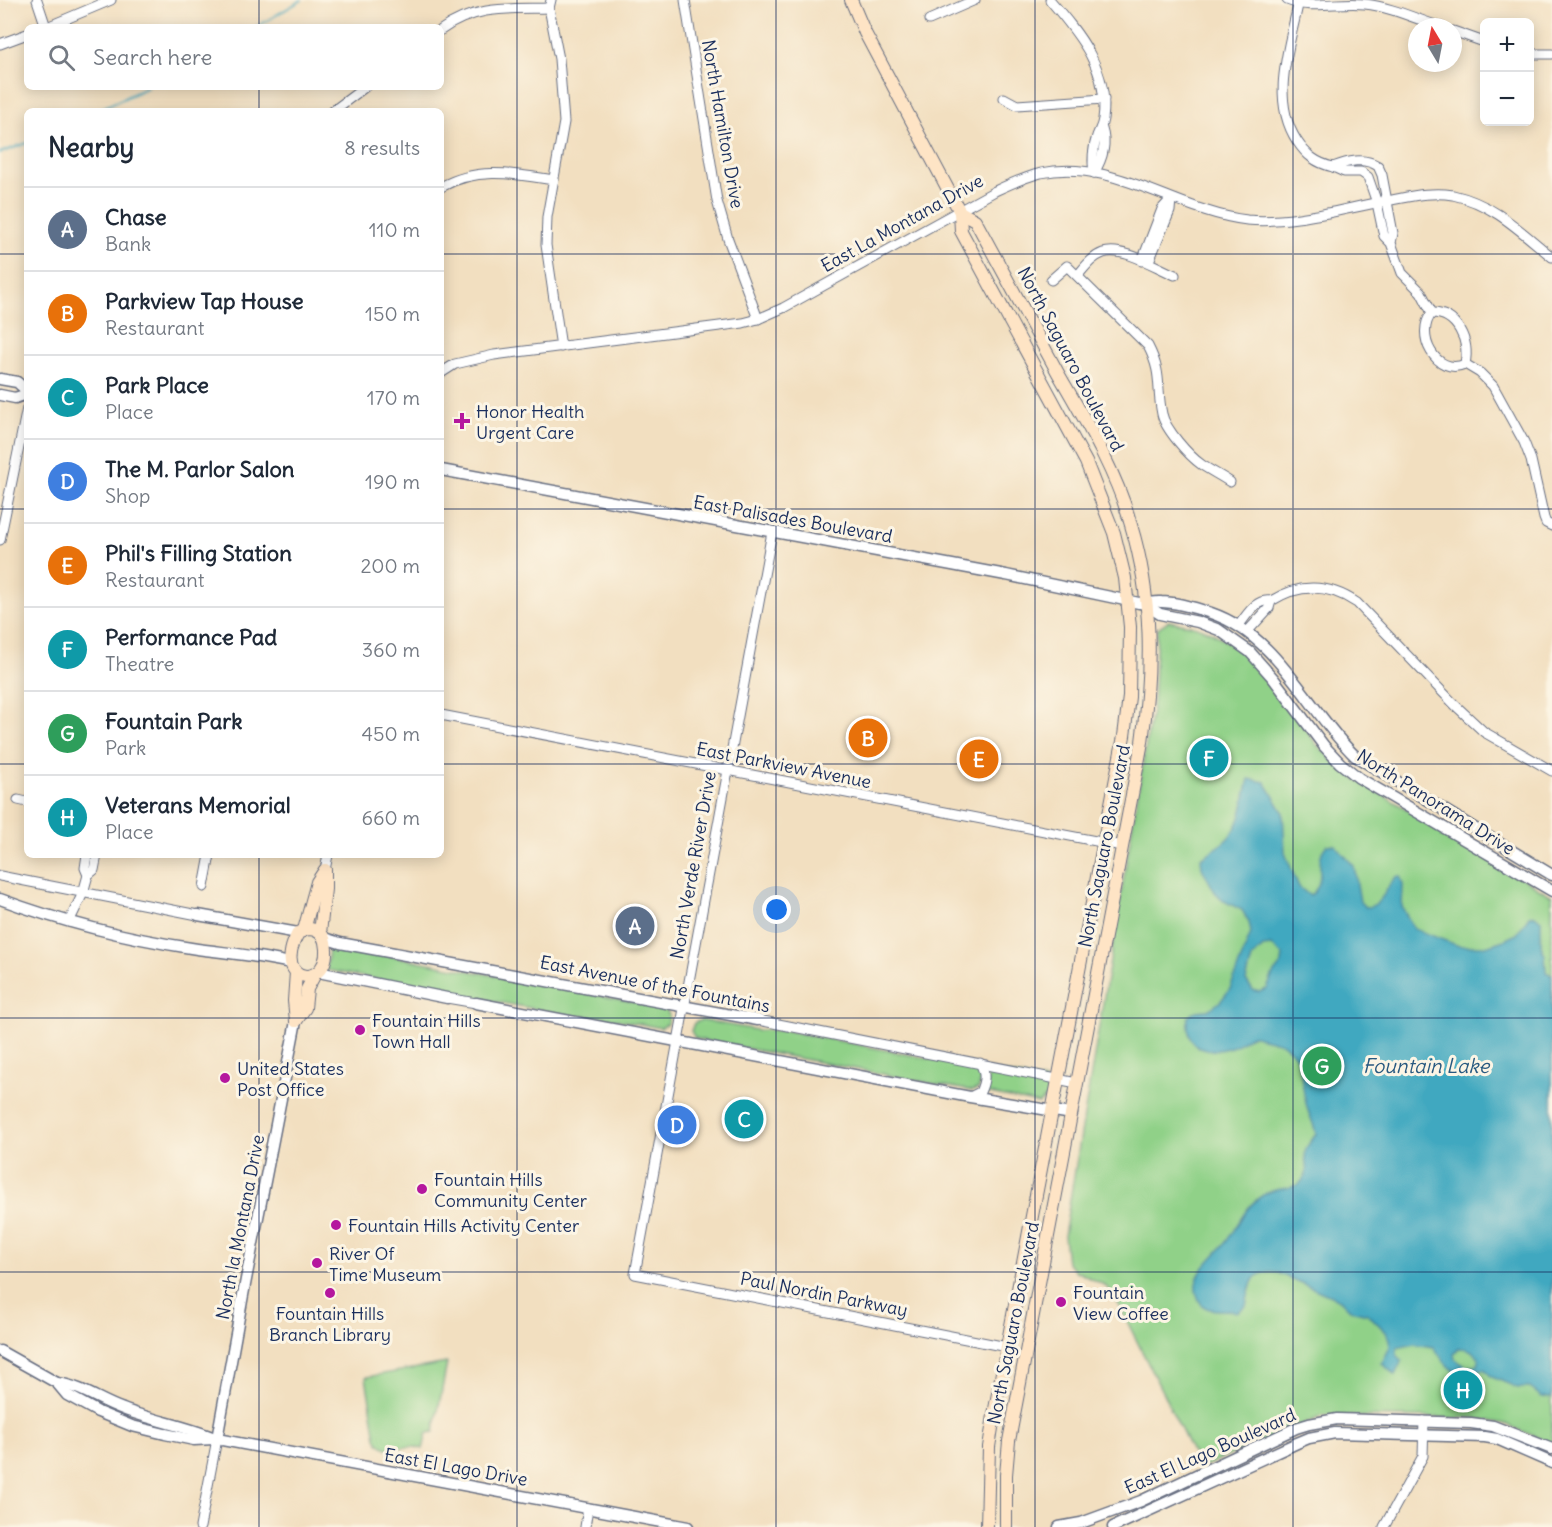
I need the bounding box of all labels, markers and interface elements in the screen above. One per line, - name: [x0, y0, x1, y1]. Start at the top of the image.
- north arrow: [1408, 18, 1462, 72]
- map controls: [1480, 18, 1534, 126]
- button: +: [1480, 18, 1534, 72]
- search box: [24, 24, 444, 90]
- street label: North Hamilton Drive: [697, 38, 749, 210]
- icon: search: [45, 41, 78, 74]
- text: Search here: [93, 43, 212, 71]
- button: −: [1480, 72, 1534, 126]
- text: Nearby: [48, 131, 134, 164]
- text: 8 results: [344, 135, 420, 160]
- street label: East La Montana Drive: [817, 169, 987, 277]
- text: Chase: [105, 203, 167, 231]
- text: A: [61, 217, 74, 242]
- text: 110 m: [369, 217, 420, 242]
- text: Bank: [105, 231, 151, 256]
- street label: North Saguaro Boulevard: [1013, 263, 1130, 456]
- text: Parkview Tap House: [105, 287, 304, 315]
- text: B: [61, 301, 74, 326]
- text: 150 m: [365, 301, 420, 326]
- text: Restaurant: [105, 315, 204, 340]
- text: Park Place: [105, 371, 209, 399]
- text: C: [61, 385, 74, 410]
- text: 170 m: [367, 385, 420, 410]
- text: Place: [105, 399, 153, 424]
- place label: Honor Health Urgent Care: [476, 400, 584, 444]
- marker: Honor Health Urgent Care: [453, 412, 471, 430]
- text: The M. Parlor Salon: [105, 455, 295, 483]
- text: D: [60, 469, 75, 494]
- text: 190 m: [365, 469, 420, 494]
- text: Shop: [105, 483, 150, 508]
- street label: East Palisades Boulevard: [692, 490, 895, 548]
- text: Phil's Filling Station: [105, 539, 292, 567]
- text: E: [62, 553, 73, 578]
- text: 200 m: [360, 553, 420, 578]
- text: Restaurant: [105, 567, 204, 592]
- text: Performance Pad: [105, 623, 277, 651]
- text: F: [62, 637, 73, 662]
- text: 360 m: [362, 637, 420, 662]
- text: Theatre: [105, 651, 174, 676]
- text: Fountain Park: [105, 707, 243, 735]
- pin: B: [848, 716, 888, 760]
- text: G: [60, 721, 75, 746]
- text: 450 m: [361, 721, 420, 746]
- text: Park: [105, 735, 146, 760]
- pin: E: [960, 736, 998, 782]
- pin: F: [1190, 736, 1228, 780]
- street label: East Parkview Avenue: [695, 737, 873, 793]
- street label: North Saguaro Boulevard: [1073, 742, 1135, 949]
- street label: North Panorama Drive: [1353, 744, 1519, 860]
- street label: North Verde River Drive: [665, 769, 721, 961]
- text: Veterans Memorial: [105, 791, 291, 819]
- text: H: [60, 805, 75, 830]
- text: 660 m: [361, 805, 420, 830]
- text: Place: [105, 819, 153, 844]
- your location: [762, 895, 791, 924]
- pin: A: [616, 904, 654, 948]
- street label: East Avenue of the Fountains: [538, 950, 772, 1018]
- place label: Fountain Hills Town Hall: [372, 1009, 481, 1053]
- marker: Fountain Hills Town Hall: [353, 1023, 367, 1037]
- pin: G: [1302, 1044, 1342, 1088]
- water label: Fountain Lake: [1363, 1053, 1491, 1078]
- place label: United States Post Office: [237, 1057, 344, 1101]
- marker: United States Post Office: [218, 1071, 232, 1085]
- pin: C: [724, 1096, 764, 1142]
- pin: D: [658, 1102, 696, 1148]
- street label: North la Montana Drive: [211, 1133, 269, 1321]
- place label: Fountain Hills Community Center: [434, 1168, 588, 1212]
- marker: Fountain Hills Community Center: [415, 1182, 429, 1196]
- place label: Fountain Hills Activity Center: [348, 1214, 580, 1237]
- marker: Fountain Hills Activity Center: [329, 1218, 343, 1232]
- street label: North Saguaro Boulevard: [982, 1219, 1044, 1426]
- place label: River Of Time Museum: [329, 1242, 442, 1286]
- marker: River Of Time Museum: [310, 1256, 324, 1270]
- street label: Paul Nordin Parkway: [738, 1266, 910, 1322]
- place label: Fountain View Coffee: [1073, 1281, 1169, 1325]
- marker: Fountain Hills Branch Library: [323, 1286, 337, 1300]
- marker: Fountain View Coffee: [1054, 1295, 1068, 1309]
- place label: Fountain Hills Branch Library: [269, 1302, 391, 1346]
- pin: H: [1444, 1368, 1482, 1412]
- street label: East El Lago Boulevard: [1121, 1403, 1300, 1499]
- street label: East El Lago Drive: [383, 1443, 529, 1491]

